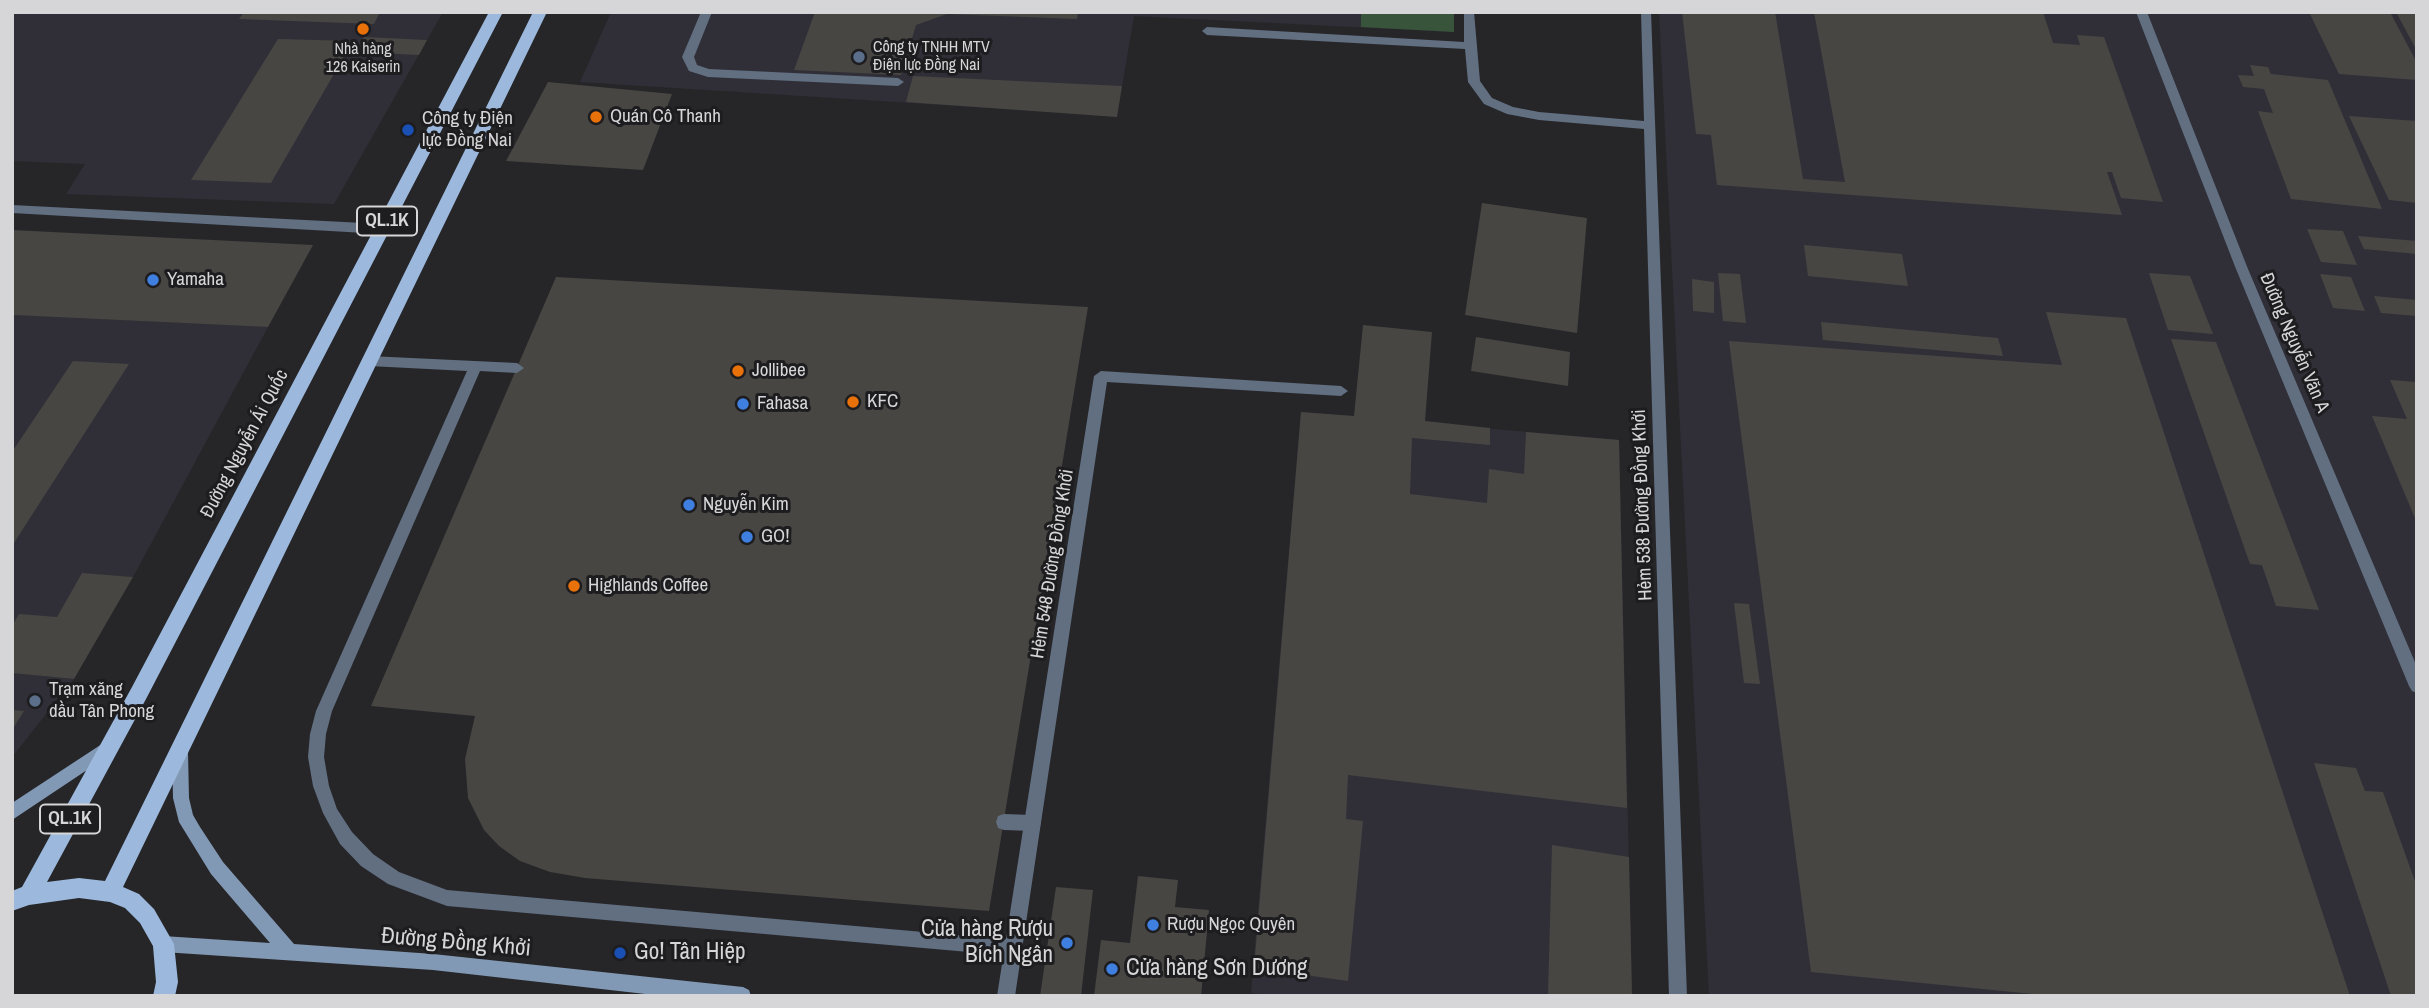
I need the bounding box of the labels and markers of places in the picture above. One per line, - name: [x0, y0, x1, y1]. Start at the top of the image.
- marker: Nhà hàng 126 Kaiserin: [355, 21, 371, 37]
- place label: Công ty TNHH MTV Điện lực Đồng Nai: [873, 38, 990, 76]
- place label: Nhà hàng 126 Kaiserin: [326, 40, 400, 78]
- marker: Công ty TNHH MTV Điện lực Đồng Nai: [851, 49, 867, 65]
- place label: Quán Cô Thanh: [610, 106, 721, 128]
- place label: Công ty Điện lực Đồng Nai: [422, 108, 513, 152]
- marker: Quán Cô Thanh: [588, 109, 604, 125]
- marker: Công ty Điện lực Đồng Nai: [400, 122, 416, 138]
- place label: Yamaha: [167, 269, 224, 291]
- marker: Yamaha: [145, 272, 161, 288]
- place label: Jollibee: [752, 360, 806, 382]
- marker: Jollibee: [730, 363, 746, 379]
- place label: KFC: [867, 391, 898, 413]
- place label: Fahasa: [757, 393, 808, 415]
- marker: KFC: [845, 394, 861, 410]
- marker: Fahasa: [735, 396, 751, 412]
- place label: Nguyễn Kim: [703, 494, 789, 516]
- marker: Nguyễn Kim: [681, 497, 697, 513]
- place label: GO!: [761, 526, 790, 548]
- marker: GO!: [739, 529, 755, 545]
- place label: Highlands Coffee: [588, 575, 708, 597]
- marker: Highlands Coffee: [566, 578, 582, 594]
- place label: Trạm xăng dầu Tân Phong: [49, 679, 154, 723]
- marker: Trạm xăng dầu Tân Phong: [27, 693, 43, 709]
- place label: Rượu Ngọc Quyên: [1167, 914, 1295, 936]
- place label: Cửa hàng Rượu Bích Ngân: [921, 916, 1053, 970]
- marker: Rượu Ngọc Quyên: [1145, 917, 1161, 933]
- marker: Cửa hàng Rượu Bích Ngân: [1059, 935, 1075, 951]
- place label: Go! Tân Hiệp: [634, 939, 746, 967]
- marker: Go! Tân Hiệp: [612, 945, 628, 961]
- place label: Cửa hàng Sơn Dương: [1126, 955, 1307, 983]
- marker: Cửa hàng Sơn Dương: [1104, 961, 1120, 977]

